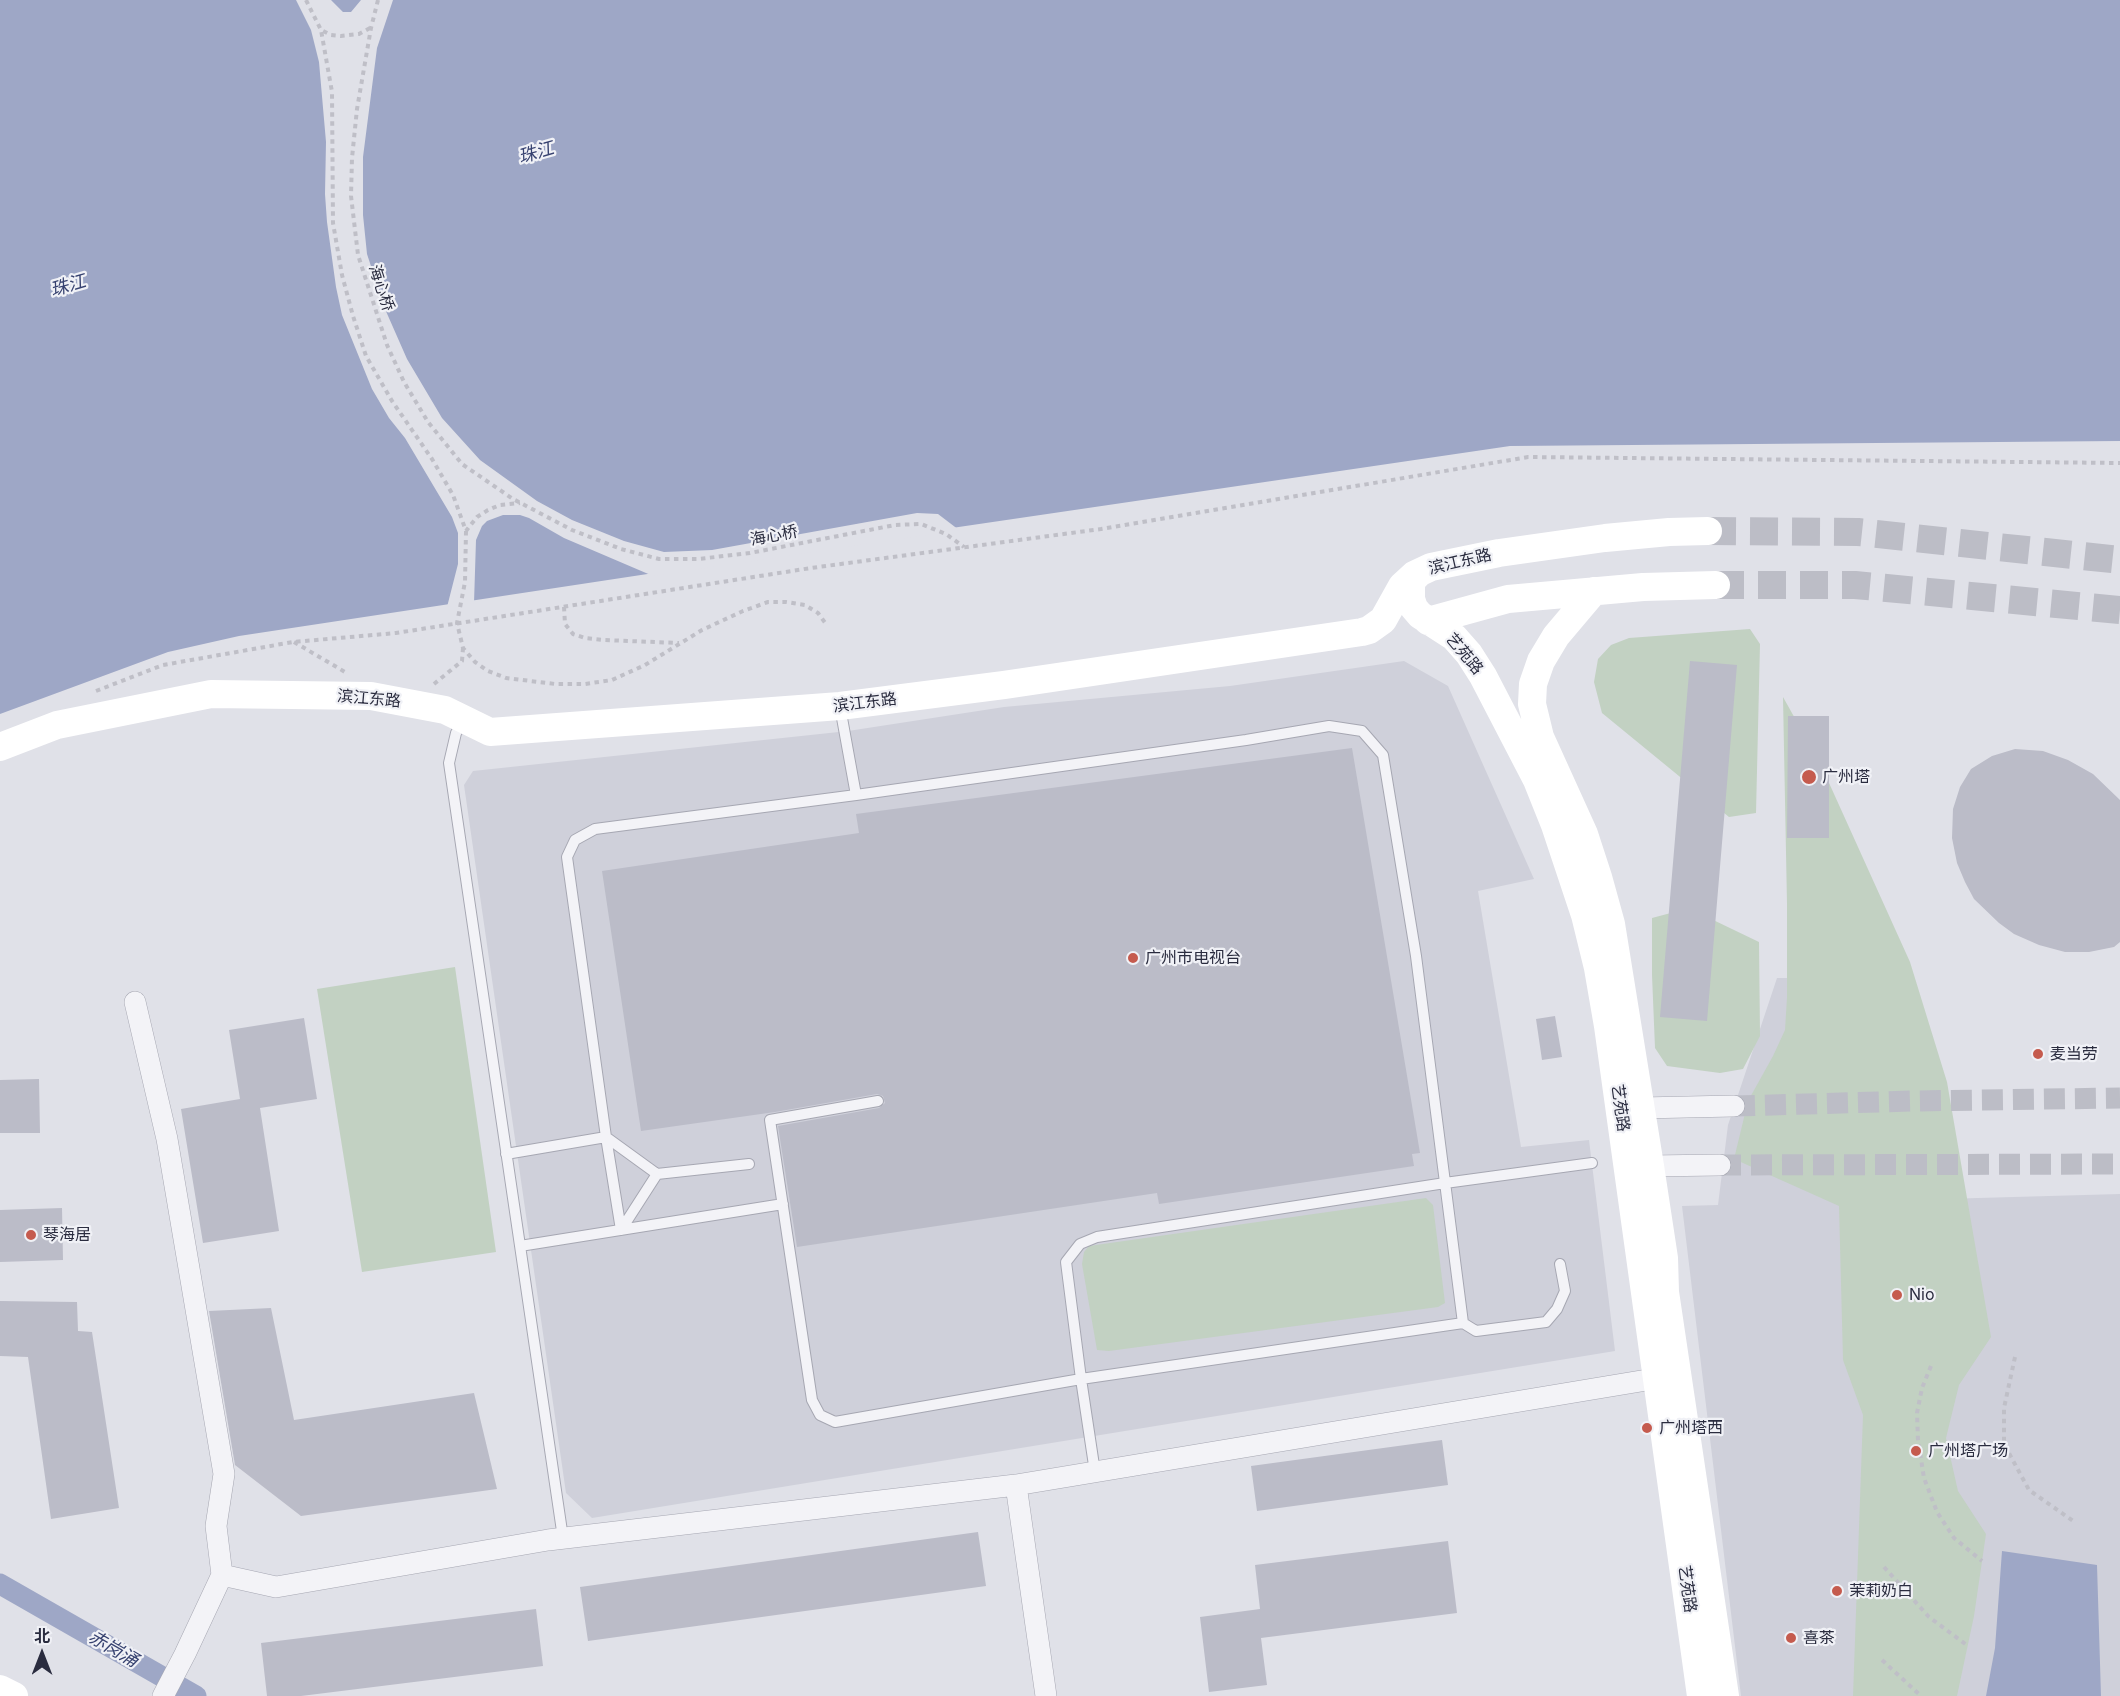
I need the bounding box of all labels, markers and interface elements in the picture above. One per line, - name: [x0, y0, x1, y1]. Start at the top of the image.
- water label: 珠江: [516, 138, 556, 168]
- street label: 海心桥: [364, 262, 398, 314]
- water label: 珠江: [48, 271, 88, 301]
- street label: 海心桥: [749, 522, 799, 550]
- street label: 滨江东路: [1427, 545, 1493, 579]
- street label: 艺苑路: [1441, 629, 1487, 679]
- street label: 滨江东路: [336, 687, 402, 711]
- street label: 滨江东路: [832, 690, 898, 716]
- place label: 广州塔: [1822, 767, 1870, 787]
- marker: 广州塔: [1800, 768, 1818, 786]
- place label: 广州市电视台: [1145, 948, 1241, 968]
- marker: 广州市电视台: [1126, 951, 1140, 965]
- place label: 麦当劳: [2050, 1044, 2098, 1064]
- marker: 麦当劳: [2031, 1047, 2045, 1061]
- street label: 艺苑路: [1607, 1083, 1633, 1133]
- place label: 琴海居: [43, 1225, 91, 1245]
- marker: 琴海居: [24, 1228, 38, 1242]
- place label: Nio: [1909, 1285, 1935, 1305]
- marker: Nio: [1890, 1288, 1904, 1302]
- place label: 广州塔西: [1659, 1418, 1723, 1438]
- marker: 广州塔西: [1640, 1421, 1654, 1435]
- place label: 广州塔广场: [1928, 1441, 2008, 1461]
- marker: 广州塔广场: [1909, 1444, 1923, 1458]
- street label: 艺苑路: [1674, 1564, 1700, 1614]
- place label: 茉莉奶白: [1849, 1581, 1913, 1601]
- marker: 茉莉奶白: [1830, 1584, 1844, 1598]
- north arrow: [12, 1624, 72, 1684]
- text: 北: [34, 1626, 50, 1646]
- water label: 赤岗涌: [84, 1626, 142, 1672]
- place label: 喜茶: [1803, 1628, 1835, 1648]
- marker: 喜茶: [1784, 1631, 1798, 1645]

